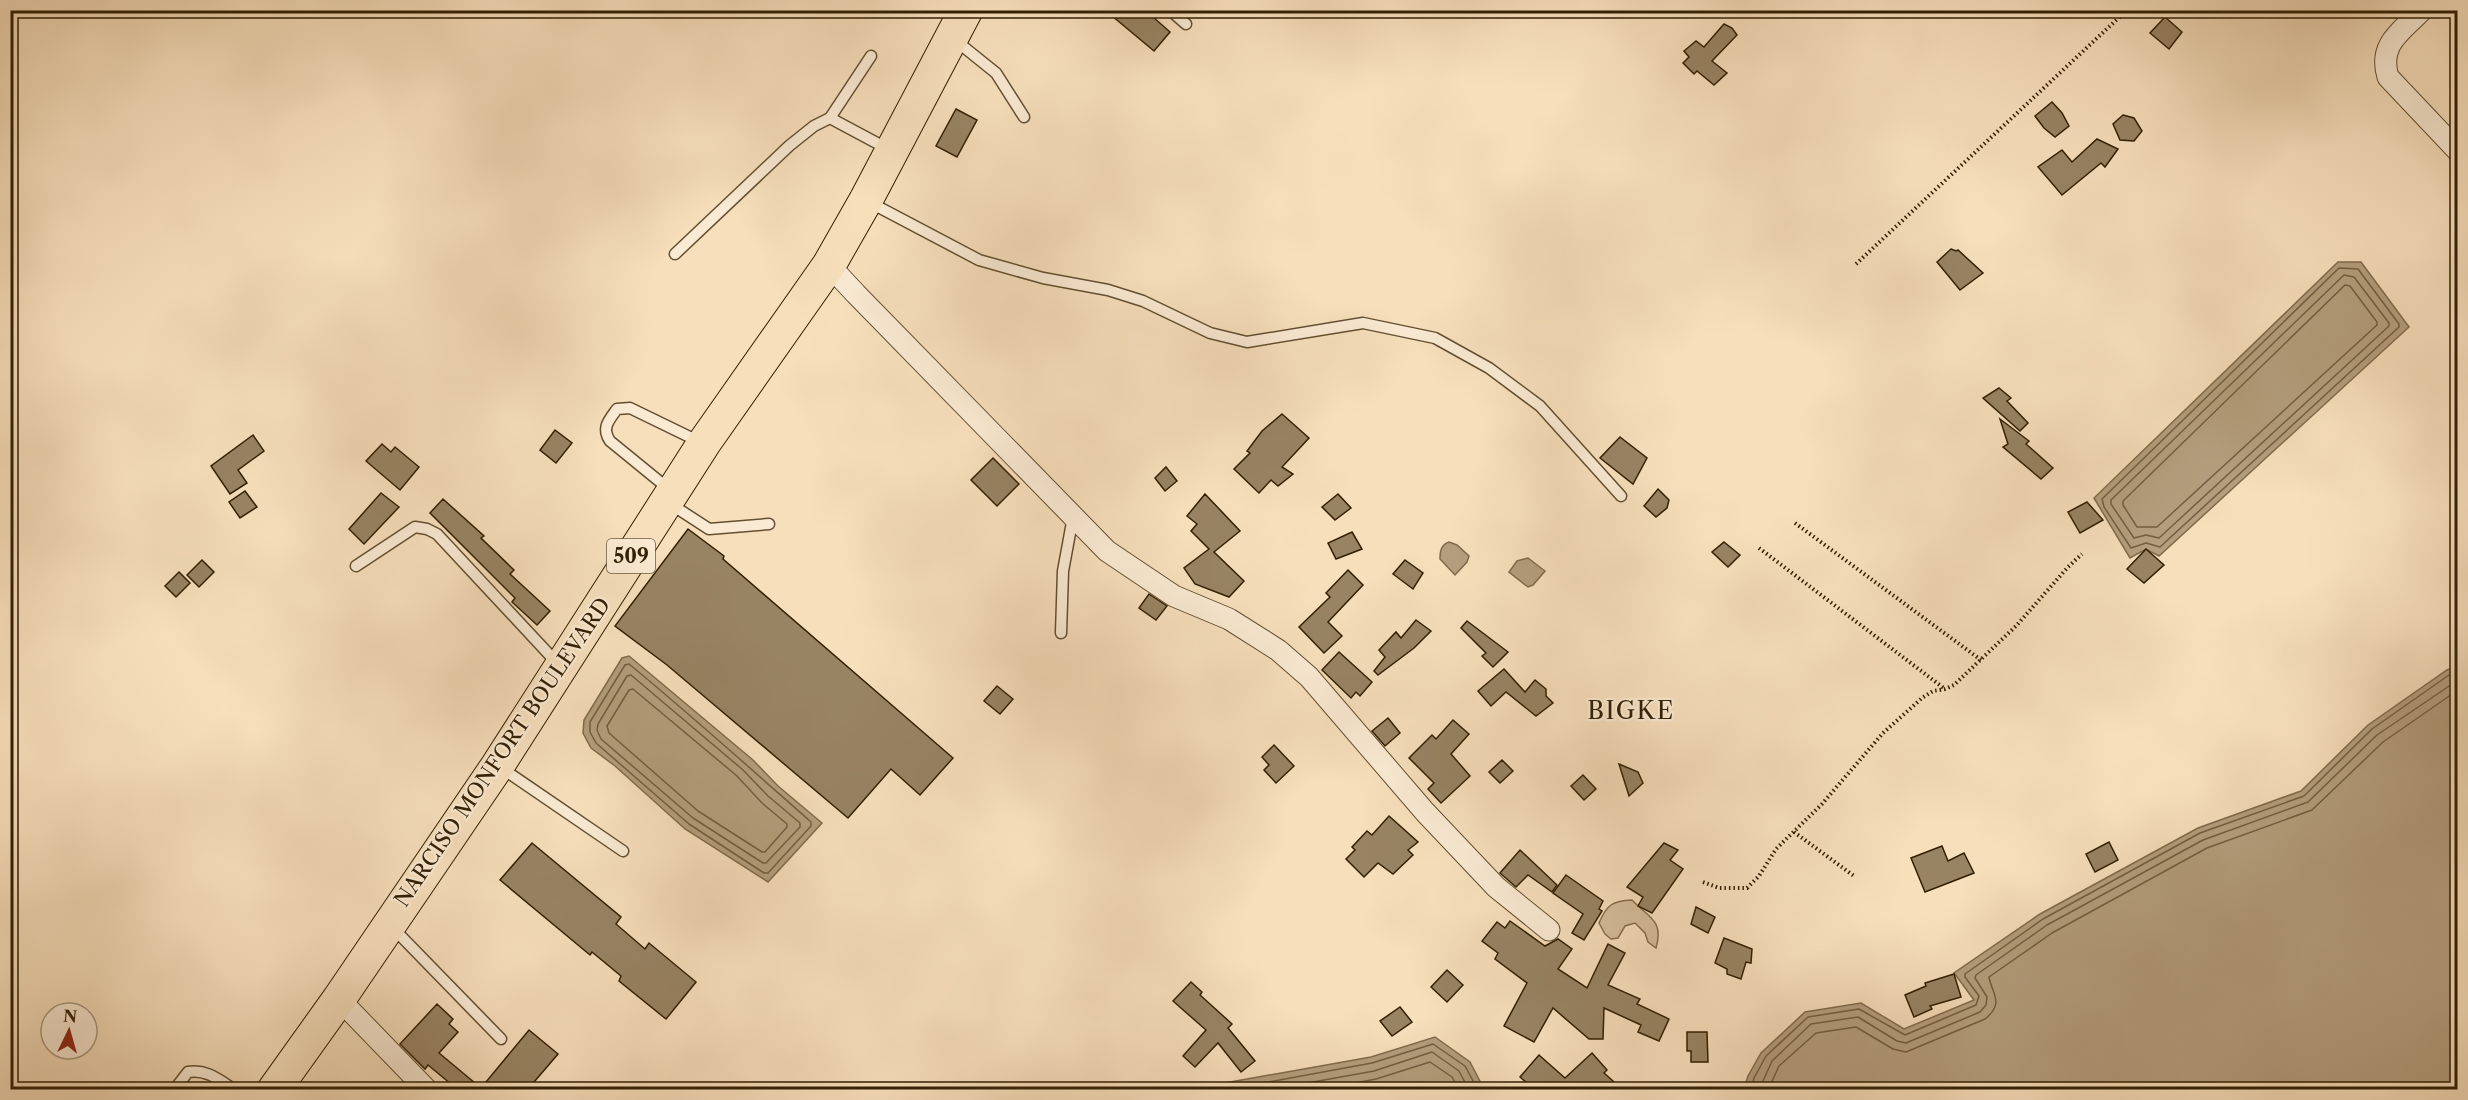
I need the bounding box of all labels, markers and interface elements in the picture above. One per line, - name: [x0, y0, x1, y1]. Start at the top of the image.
- road number: 509: [607, 539, 655, 573]
- street label: NARCISO MONFORT BOULEVARD: [389, 593, 615, 911]
- district label: BIGKE: [1587, 696, 1675, 725]
- north arrow: [39, 1001, 99, 1061]
- text: N: [63, 1005, 78, 1027]

